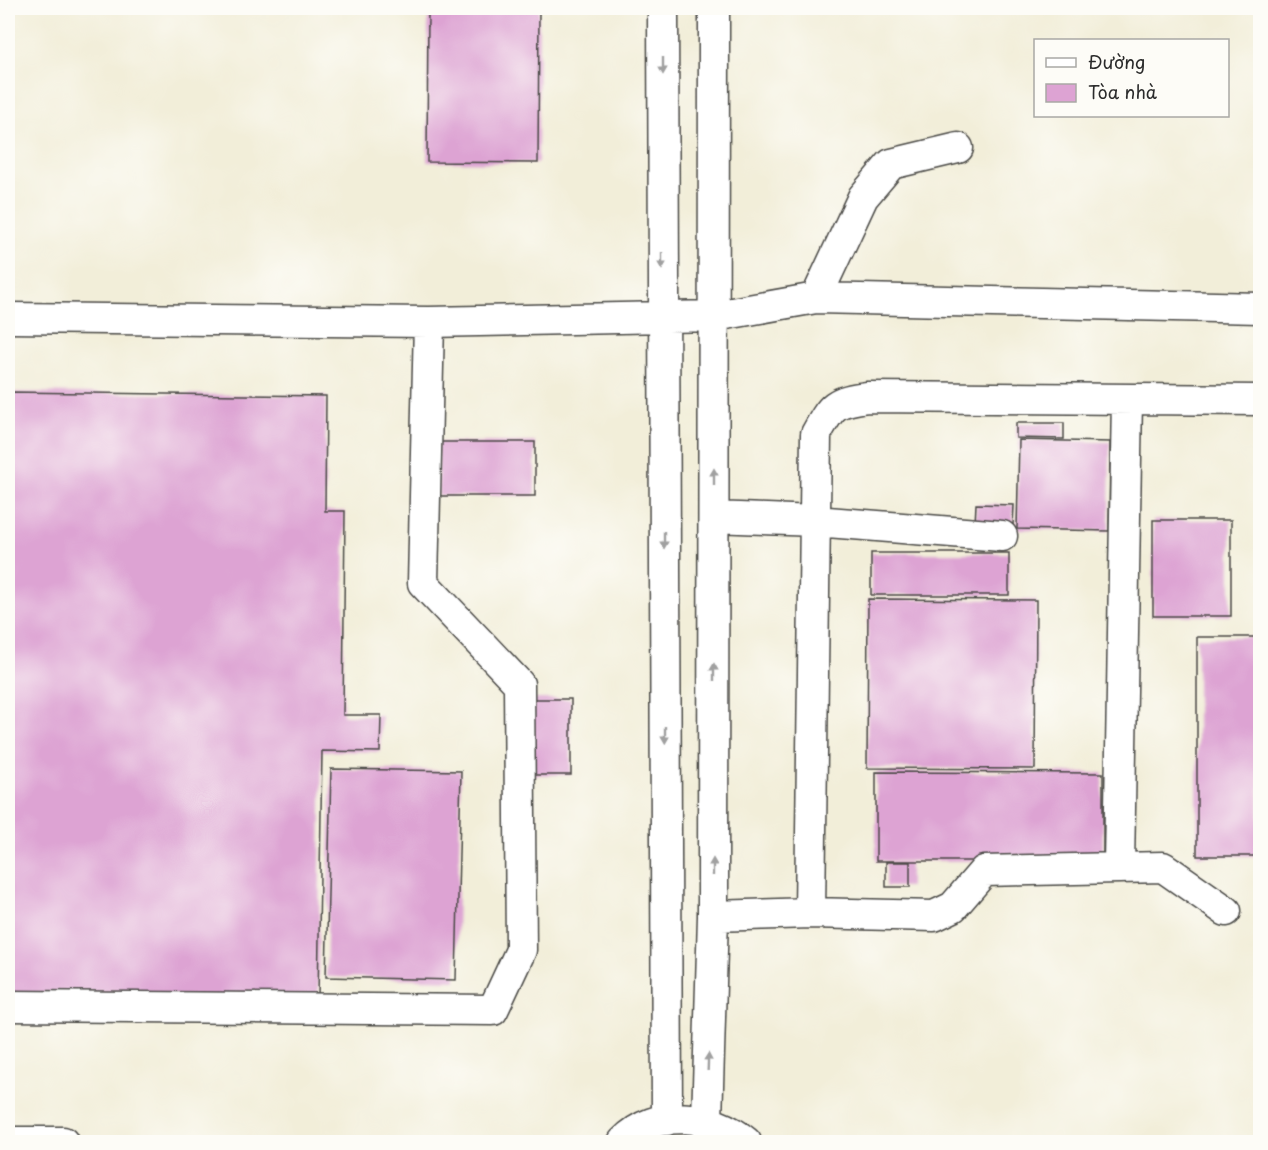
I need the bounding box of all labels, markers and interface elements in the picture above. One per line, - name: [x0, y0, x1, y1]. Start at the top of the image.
- legend: [1034, 39, 1229, 117]
- text: Đường: [1088, 48, 1145, 75]
- one-way arrow: [658, 56, 668, 75]
- text: Tòa nhà: [1088, 78, 1158, 105]
- one-way arrow: [657, 251, 667, 270]
- one-way arrow: [709, 467, 719, 486]
- one-way arrow: [659, 530, 669, 549]
- one-way arrow: [709, 662, 719, 681]
- one-way arrow: [660, 725, 670, 744]
- one-way arrow: [708, 857, 718, 876]
- one-way arrow: [704, 1052, 713, 1071]

